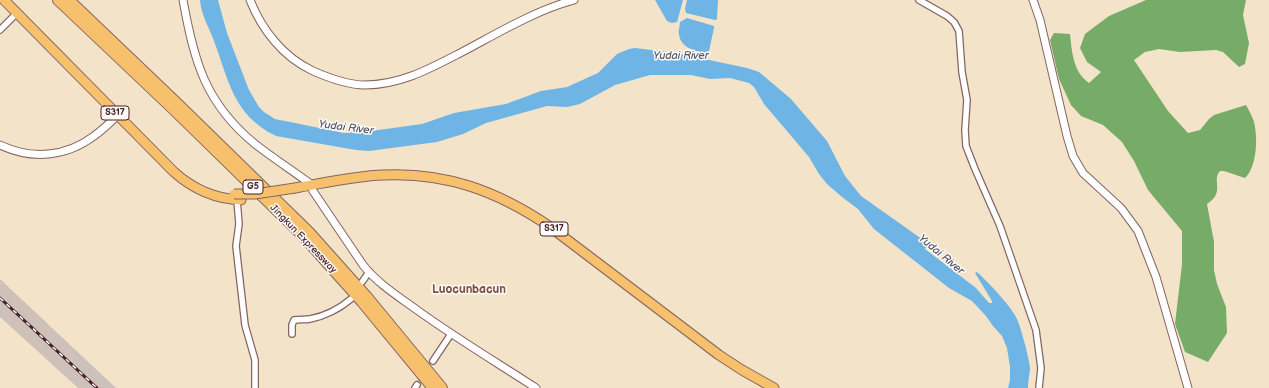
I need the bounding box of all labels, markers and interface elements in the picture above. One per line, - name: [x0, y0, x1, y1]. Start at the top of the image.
- water label: Yudai River: [653, 49, 709, 63]
- road number: S317: [101, 106, 129, 120]
- water label: Yudai River: [318, 118, 374, 138]
- road number: G5: [243, 180, 263, 194]
- street label: Jingkun Expressway: [267, 202, 339, 276]
- road number: S317: [540, 222, 568, 236]
- water label: Yudai River: [916, 232, 966, 278]
- district label: Luocunbacun: [432, 283, 506, 297]

